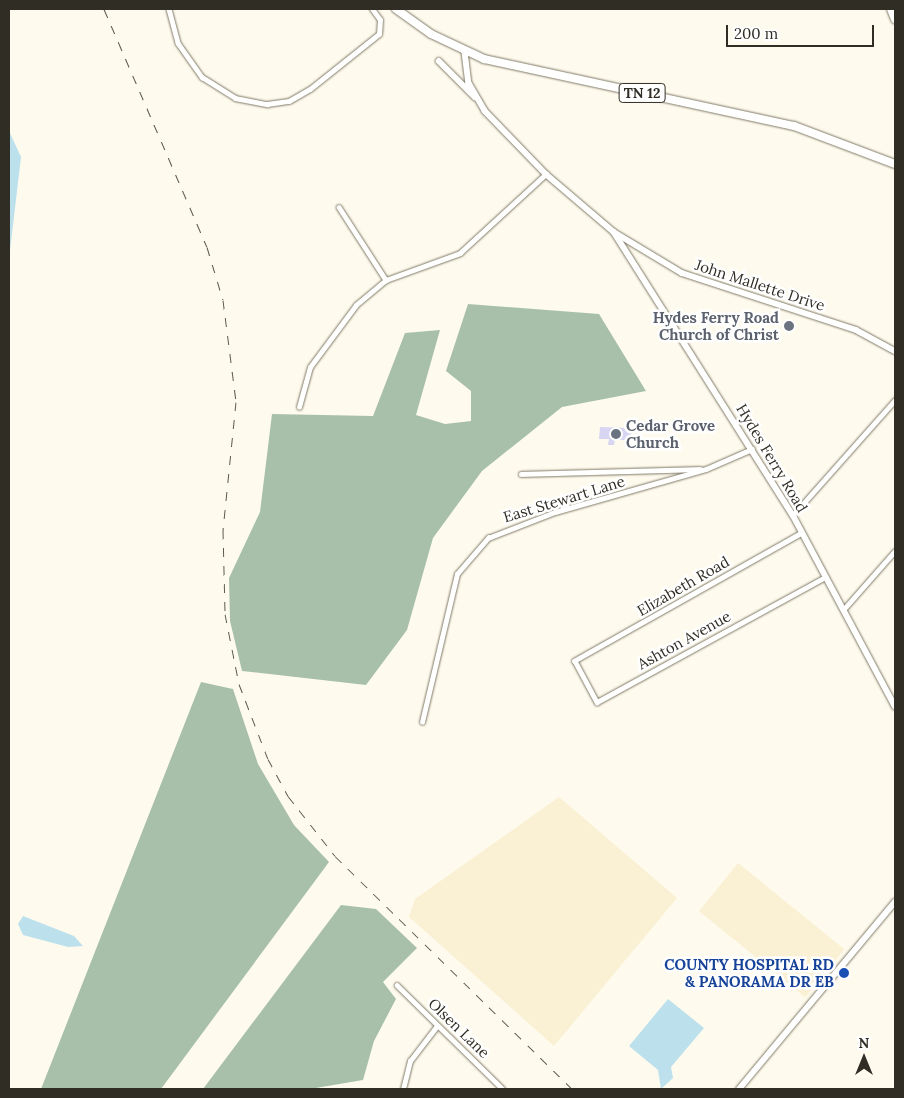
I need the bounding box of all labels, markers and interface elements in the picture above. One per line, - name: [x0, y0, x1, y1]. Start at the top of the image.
- scale bar: [729, 15, 876, 47]
- text: 200 m: [734, 24, 778, 43]
- road number: TN 12: [618, 82, 666, 105]
- street label: John Mallette Drive: [693, 256, 827, 314]
- place label: Hydes Ferry Road Church of Christ: [653, 308, 779, 343]
- marker: Hydes Ferry Road Church of Christ: [783, 320, 795, 332]
- street label: Hydes Ferry Road: [733, 401, 811, 515]
- place label: Cedar Grove Church: [626, 416, 715, 451]
- marker: Cedar Grove Church: [610, 428, 622, 440]
- street label: East Stewart Lane: [501, 472, 627, 526]
- street label: Elizabeth Road: [634, 552, 732, 620]
- street label: Ashton Avenue: [634, 607, 734, 673]
- place label: COUNTY HOSPITAL RD & PANORAMA DR EB: [664, 955, 834, 990]
- marker: COUNTY HOSPITAL RD & PANORAMA DR EB: [838, 967, 850, 979]
- street label: Olsen Lane: [425, 994, 493, 1062]
- north arrow: [839, 1033, 889, 1083]
- text: N: [859, 1034, 869, 1052]

